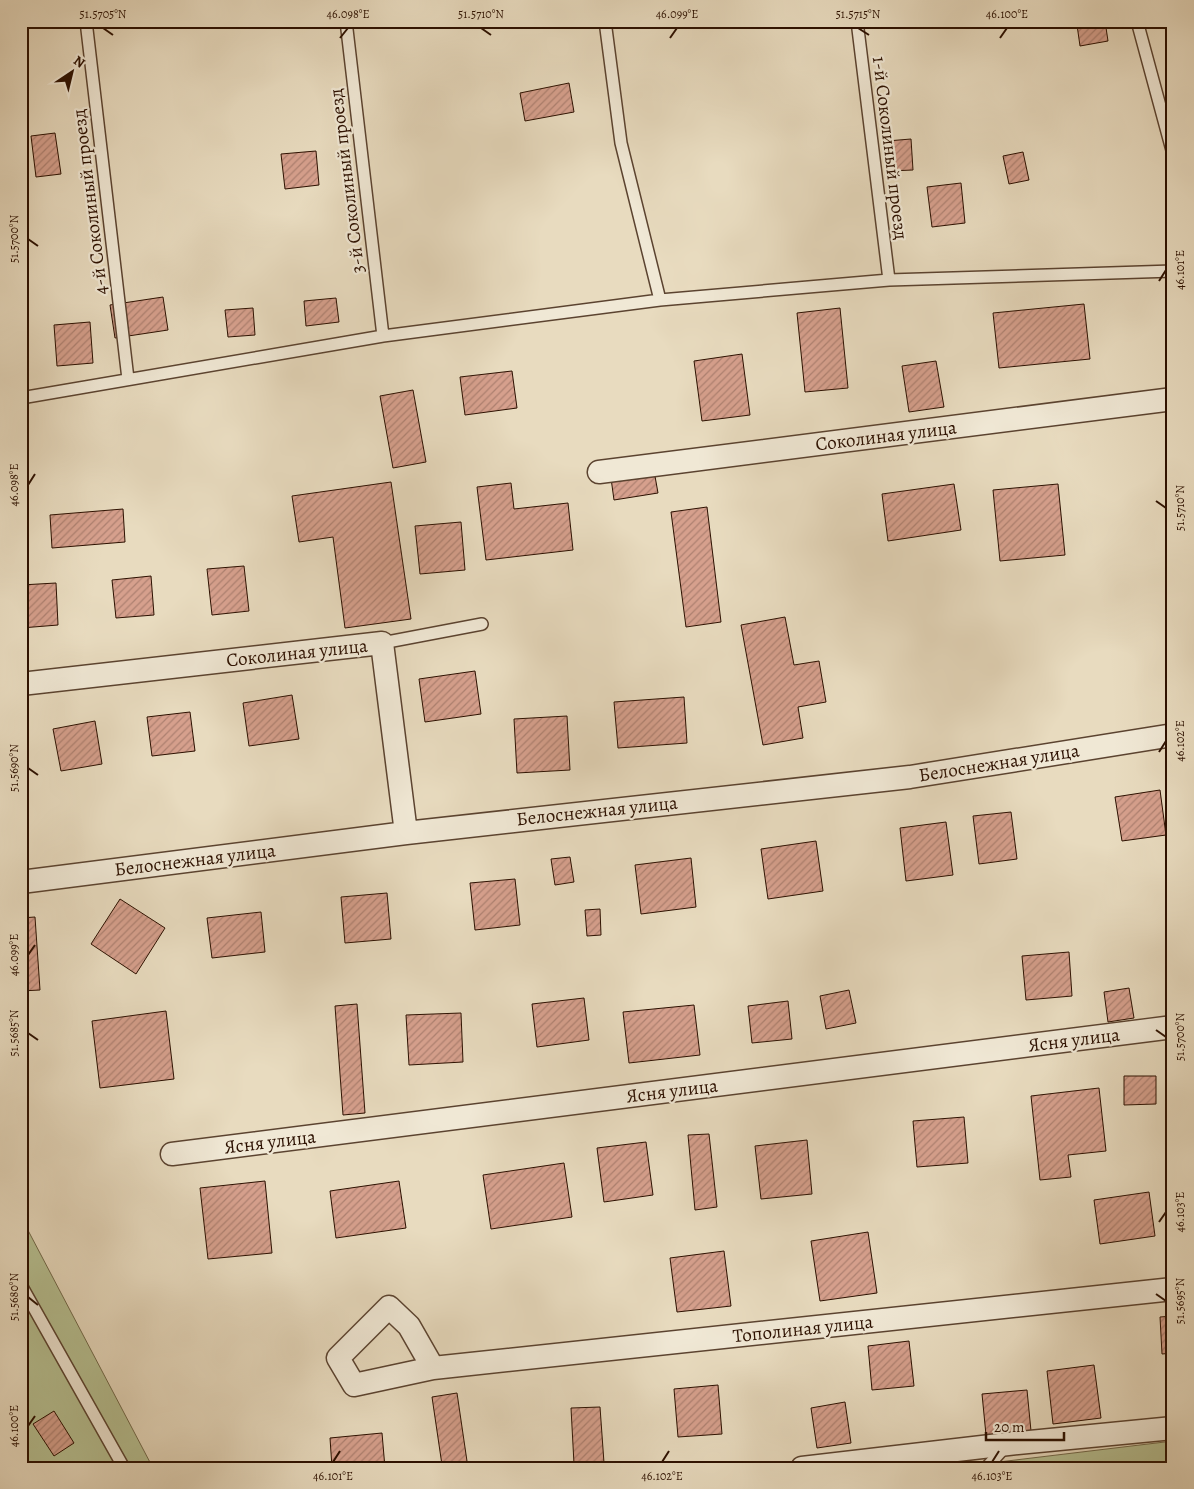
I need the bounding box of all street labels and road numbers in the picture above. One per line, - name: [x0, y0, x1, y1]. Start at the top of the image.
- street label: 1-й Соколиный проезд: [866, 55, 914, 241]
- street label: 3-й Соколиный проезд: [323, 87, 371, 275]
- street label: 4-й Соколиный проезд: [66, 108, 114, 296]
- street label: Соколиная улица: [814, 414, 958, 458]
- street label: Соколиная улица: [225, 633, 369, 673]
- street label: Белоснежная улица: [917, 737, 1081, 789]
- street label: Белоснежная улица: [515, 790, 679, 832]
- street label: Белоснежная улица: [113, 837, 277, 883]
- street label: Ясня улица: [1027, 1021, 1121, 1059]
- street label: Ясня улица: [625, 1072, 719, 1110]
- street label: Ясня улица: [223, 1123, 317, 1161]
- street label: Тополиная улица: [731, 1309, 875, 1349]

